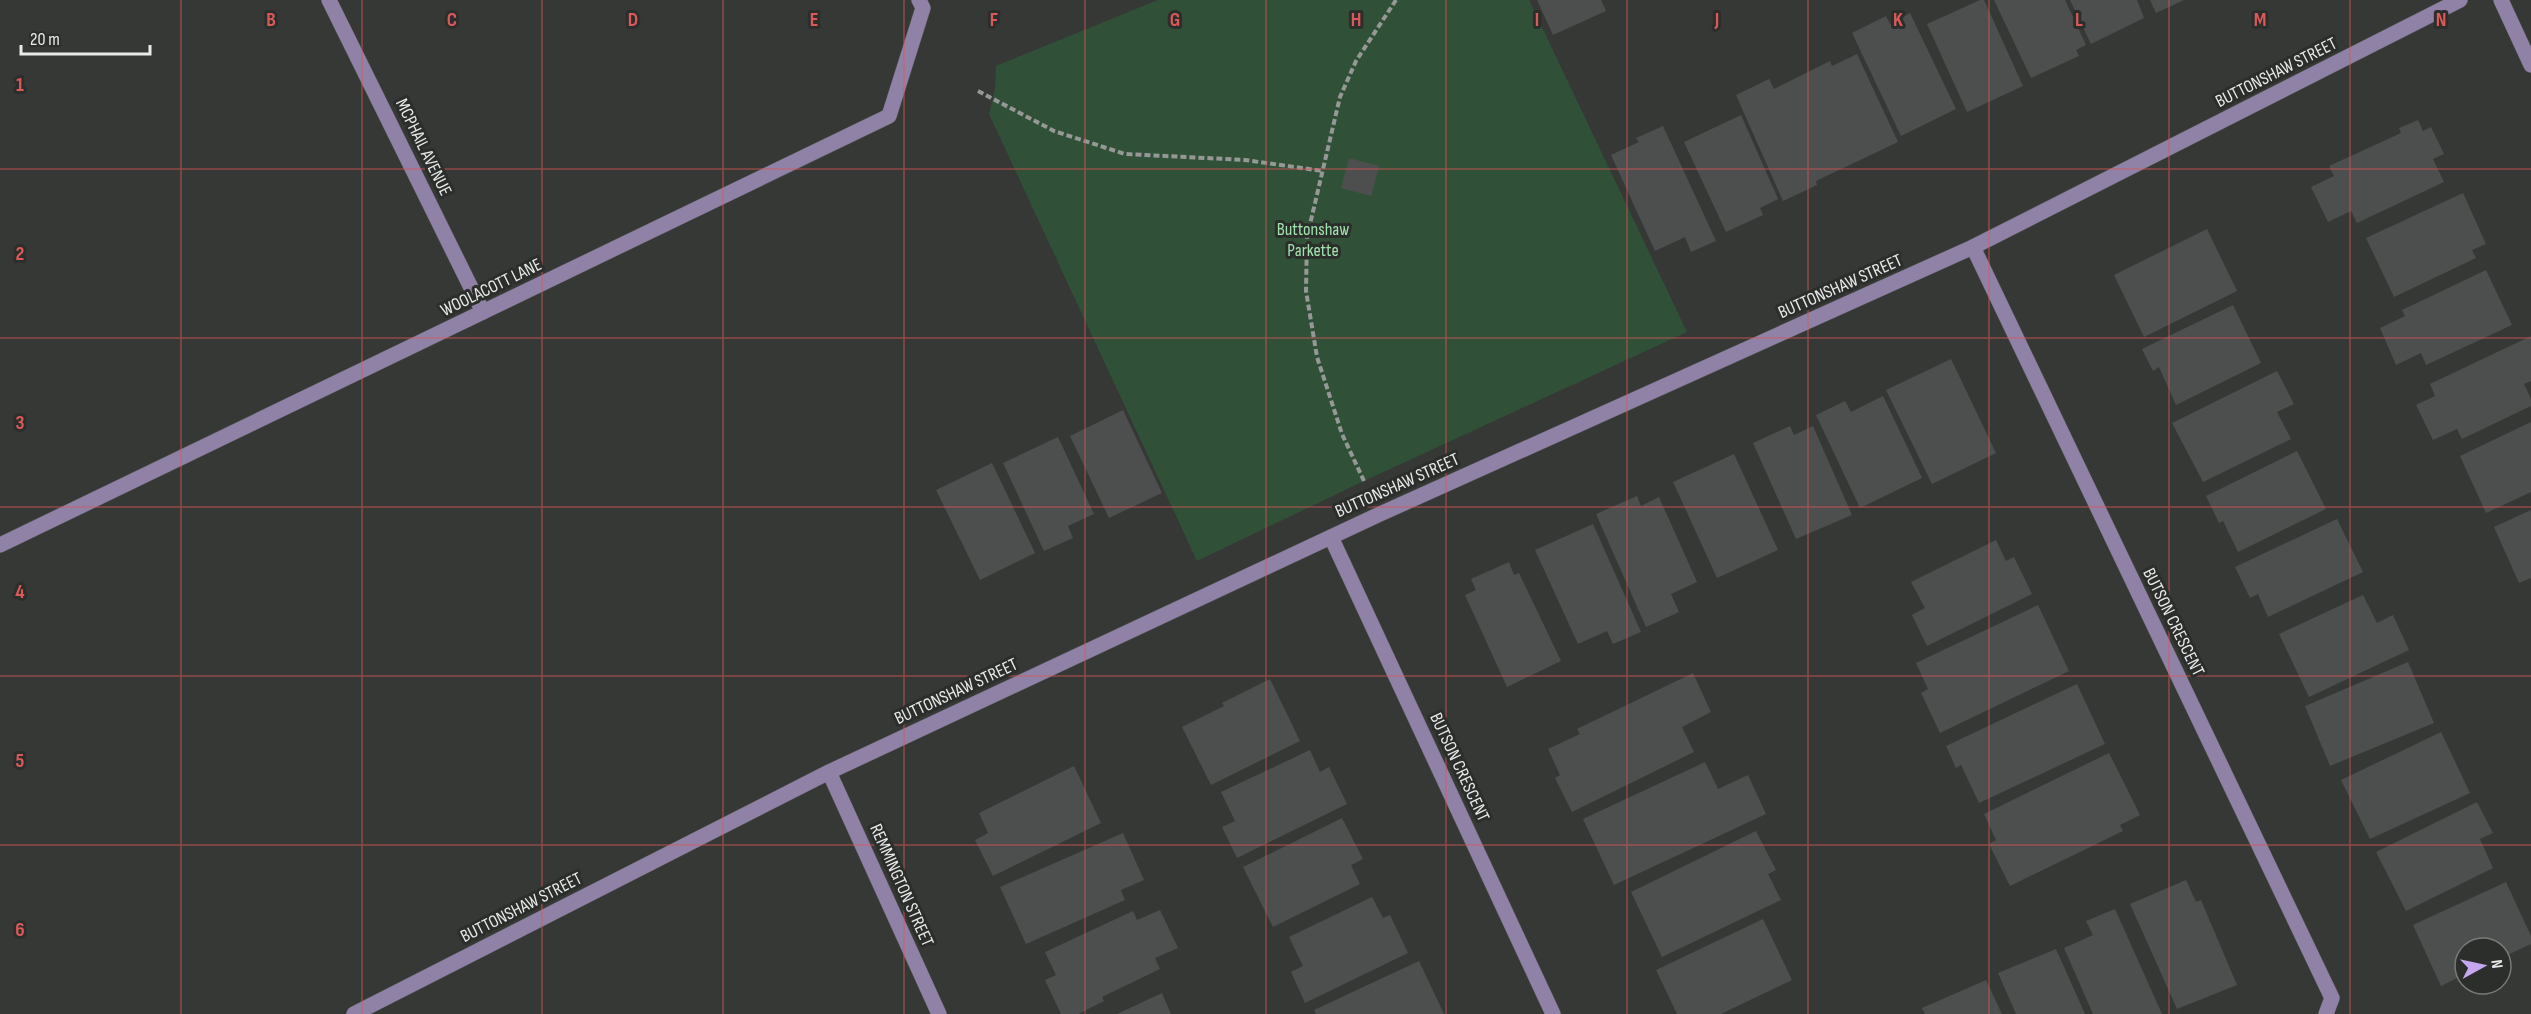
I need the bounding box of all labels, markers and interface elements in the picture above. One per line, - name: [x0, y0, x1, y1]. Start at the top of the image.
- text: B: [266, 8, 276, 32]
- text: C: [447, 8, 457, 32]
- text: D: [628, 8, 638, 32]
- text: E: [810, 8, 818, 32]
- text: F: [990, 8, 998, 32]
- text: G: [1170, 8, 1180, 32]
- text: H: [1351, 8, 1361, 32]
- text: I: [1535, 8, 1539, 32]
- text: J: [1714, 8, 1719, 32]
- text: K: [1893, 8, 1903, 32]
- text: L: [2075, 8, 2083, 32]
- text: M: [2254, 8, 2266, 32]
- text: N: [2436, 8, 2446, 32]
- scale bar: [21, 18, 150, 56]
- text: 20 m: [30, 29, 60, 50]
- street label: BUTTONSHAW STREET: [2212, 33, 2340, 112]
- text: 1: [16, 73, 24, 97]
- street label: MCPHAIL AVENUE: [391, 95, 456, 199]
- park label: Buttonshaw Parkette: [1277, 219, 1349, 261]
- text: 2: [16, 242, 24, 266]
- street label: BUTTONSHAW STREET: [1775, 250, 1905, 323]
- street label: WOOLACOTT LANE: [437, 254, 545, 321]
- text: 3: [16, 411, 25, 435]
- street label: BUTTONSHAW STREET: [1332, 449, 1462, 522]
- street label: BUTSON CRESCENT: [2138, 565, 2209, 680]
- text: 4: [15, 580, 25, 604]
- street label: BUTTONSHAW STREET: [891, 654, 1021, 729]
- street label: BUTSON CRESCENT: [1425, 710, 1494, 825]
- text: 5: [16, 749, 25, 773]
- street label: REMMINGTON STREET: [865, 821, 938, 950]
- street label: BUTTONSHAW STREET: [457, 868, 585, 947]
- text: 6: [15, 918, 25, 942]
- north arrow: [2453, 936, 2513, 996]
- text: N: [2486, 959, 2506, 970]

